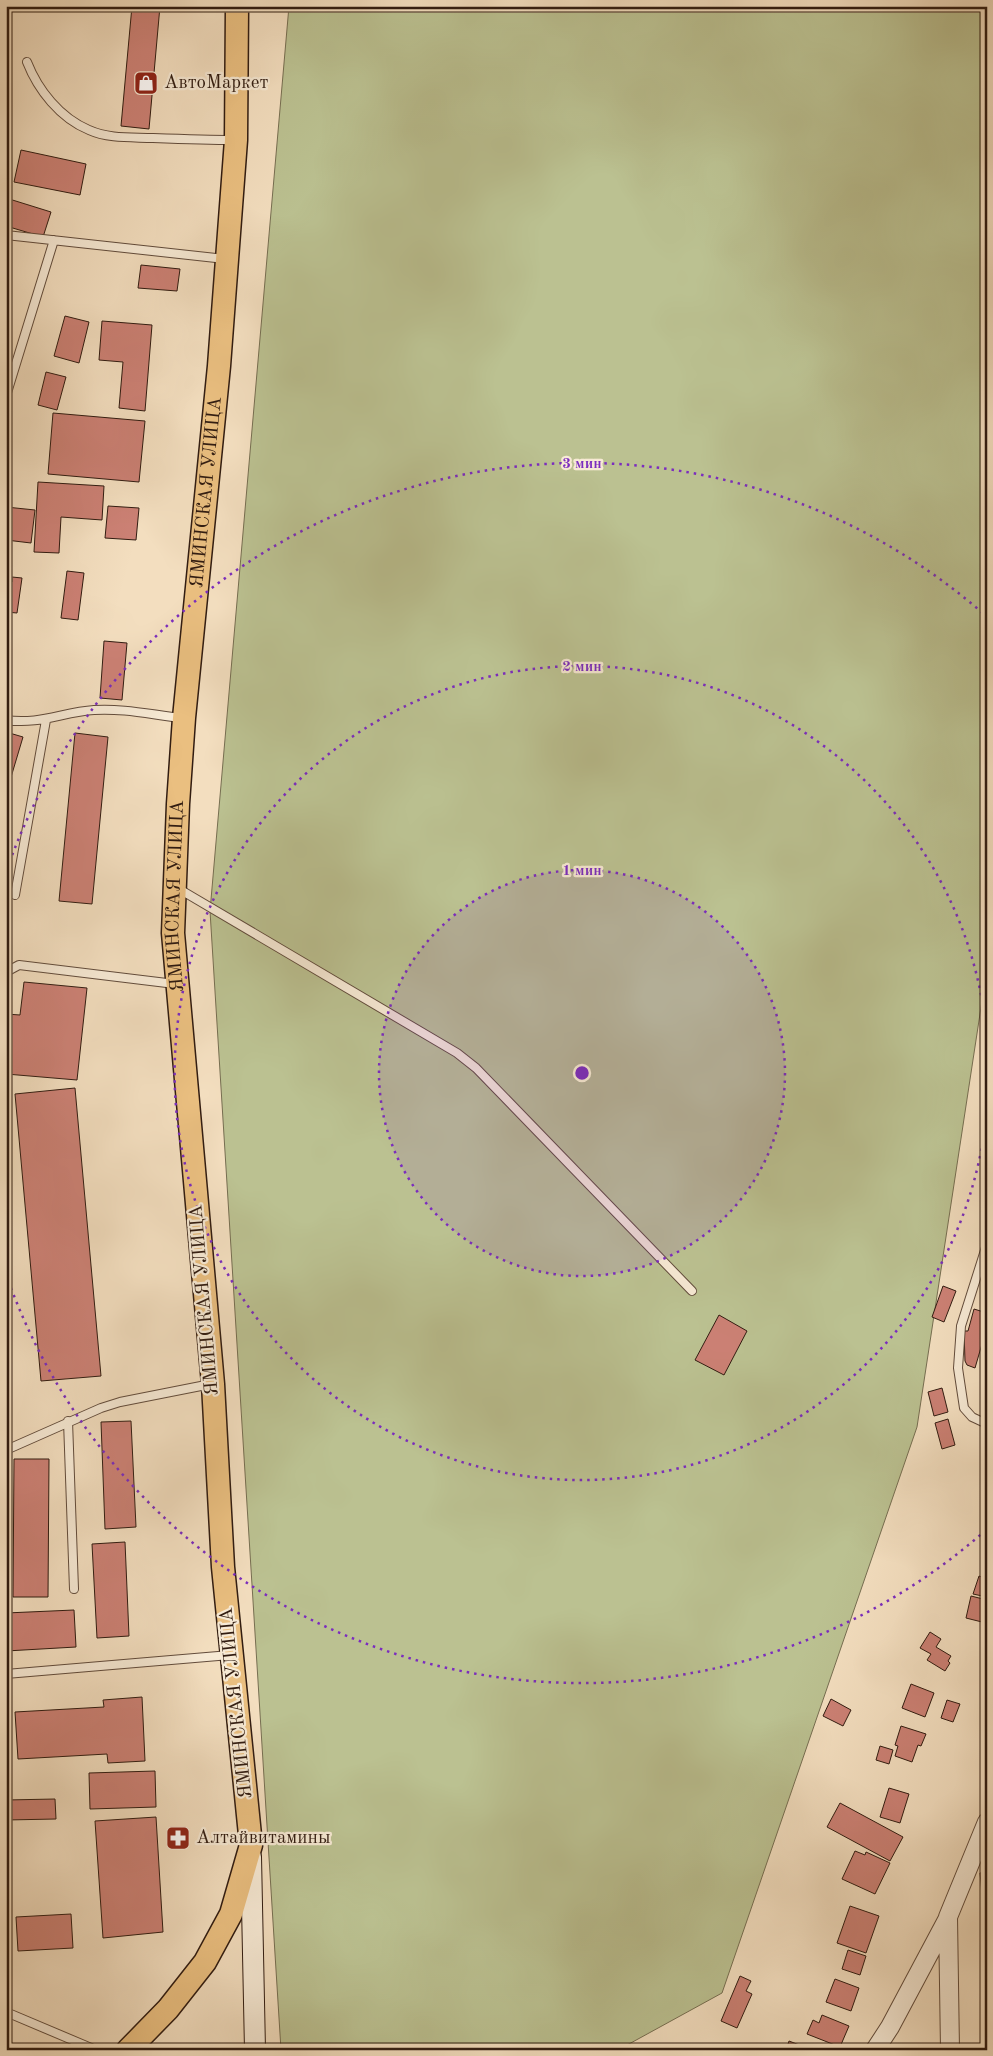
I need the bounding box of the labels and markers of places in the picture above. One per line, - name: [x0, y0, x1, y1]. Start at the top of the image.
- shop icon: АвтоМаркет: [133, 70, 159, 96]
- place label: АвтоМаркет: [164, 74, 268, 93]
- centre of rings: [573, 1064, 591, 1082]
- pharmacy icon: Алтайвитамины: [165, 1825, 191, 1851]
- place label: Алтайвитамины: [196, 1829, 330, 1848]

